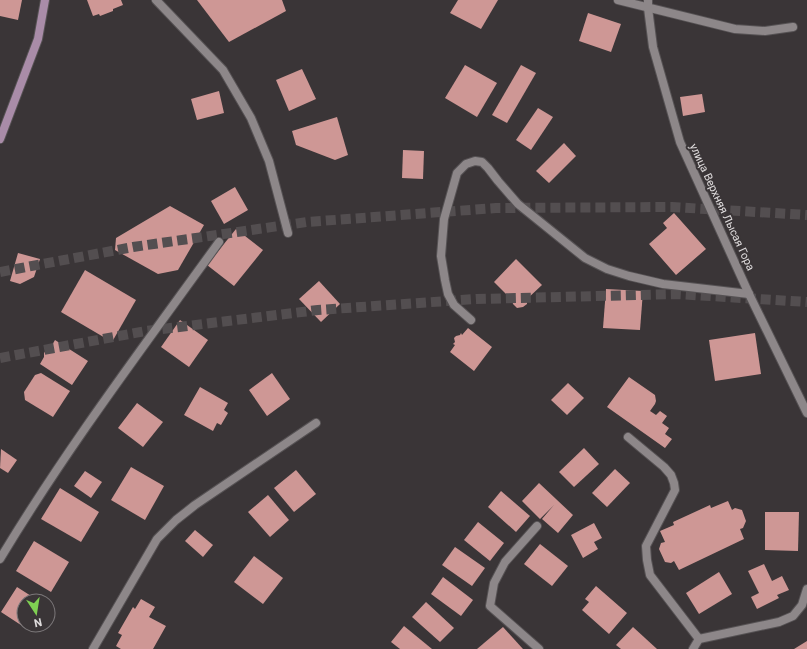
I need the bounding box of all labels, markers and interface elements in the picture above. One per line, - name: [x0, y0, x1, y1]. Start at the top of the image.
- street label: улица Верхняя Лысая Гора: [687, 141, 757, 273]
- north arrow: [16, 593, 56, 633]
- text: N: [33, 615, 43, 630]

